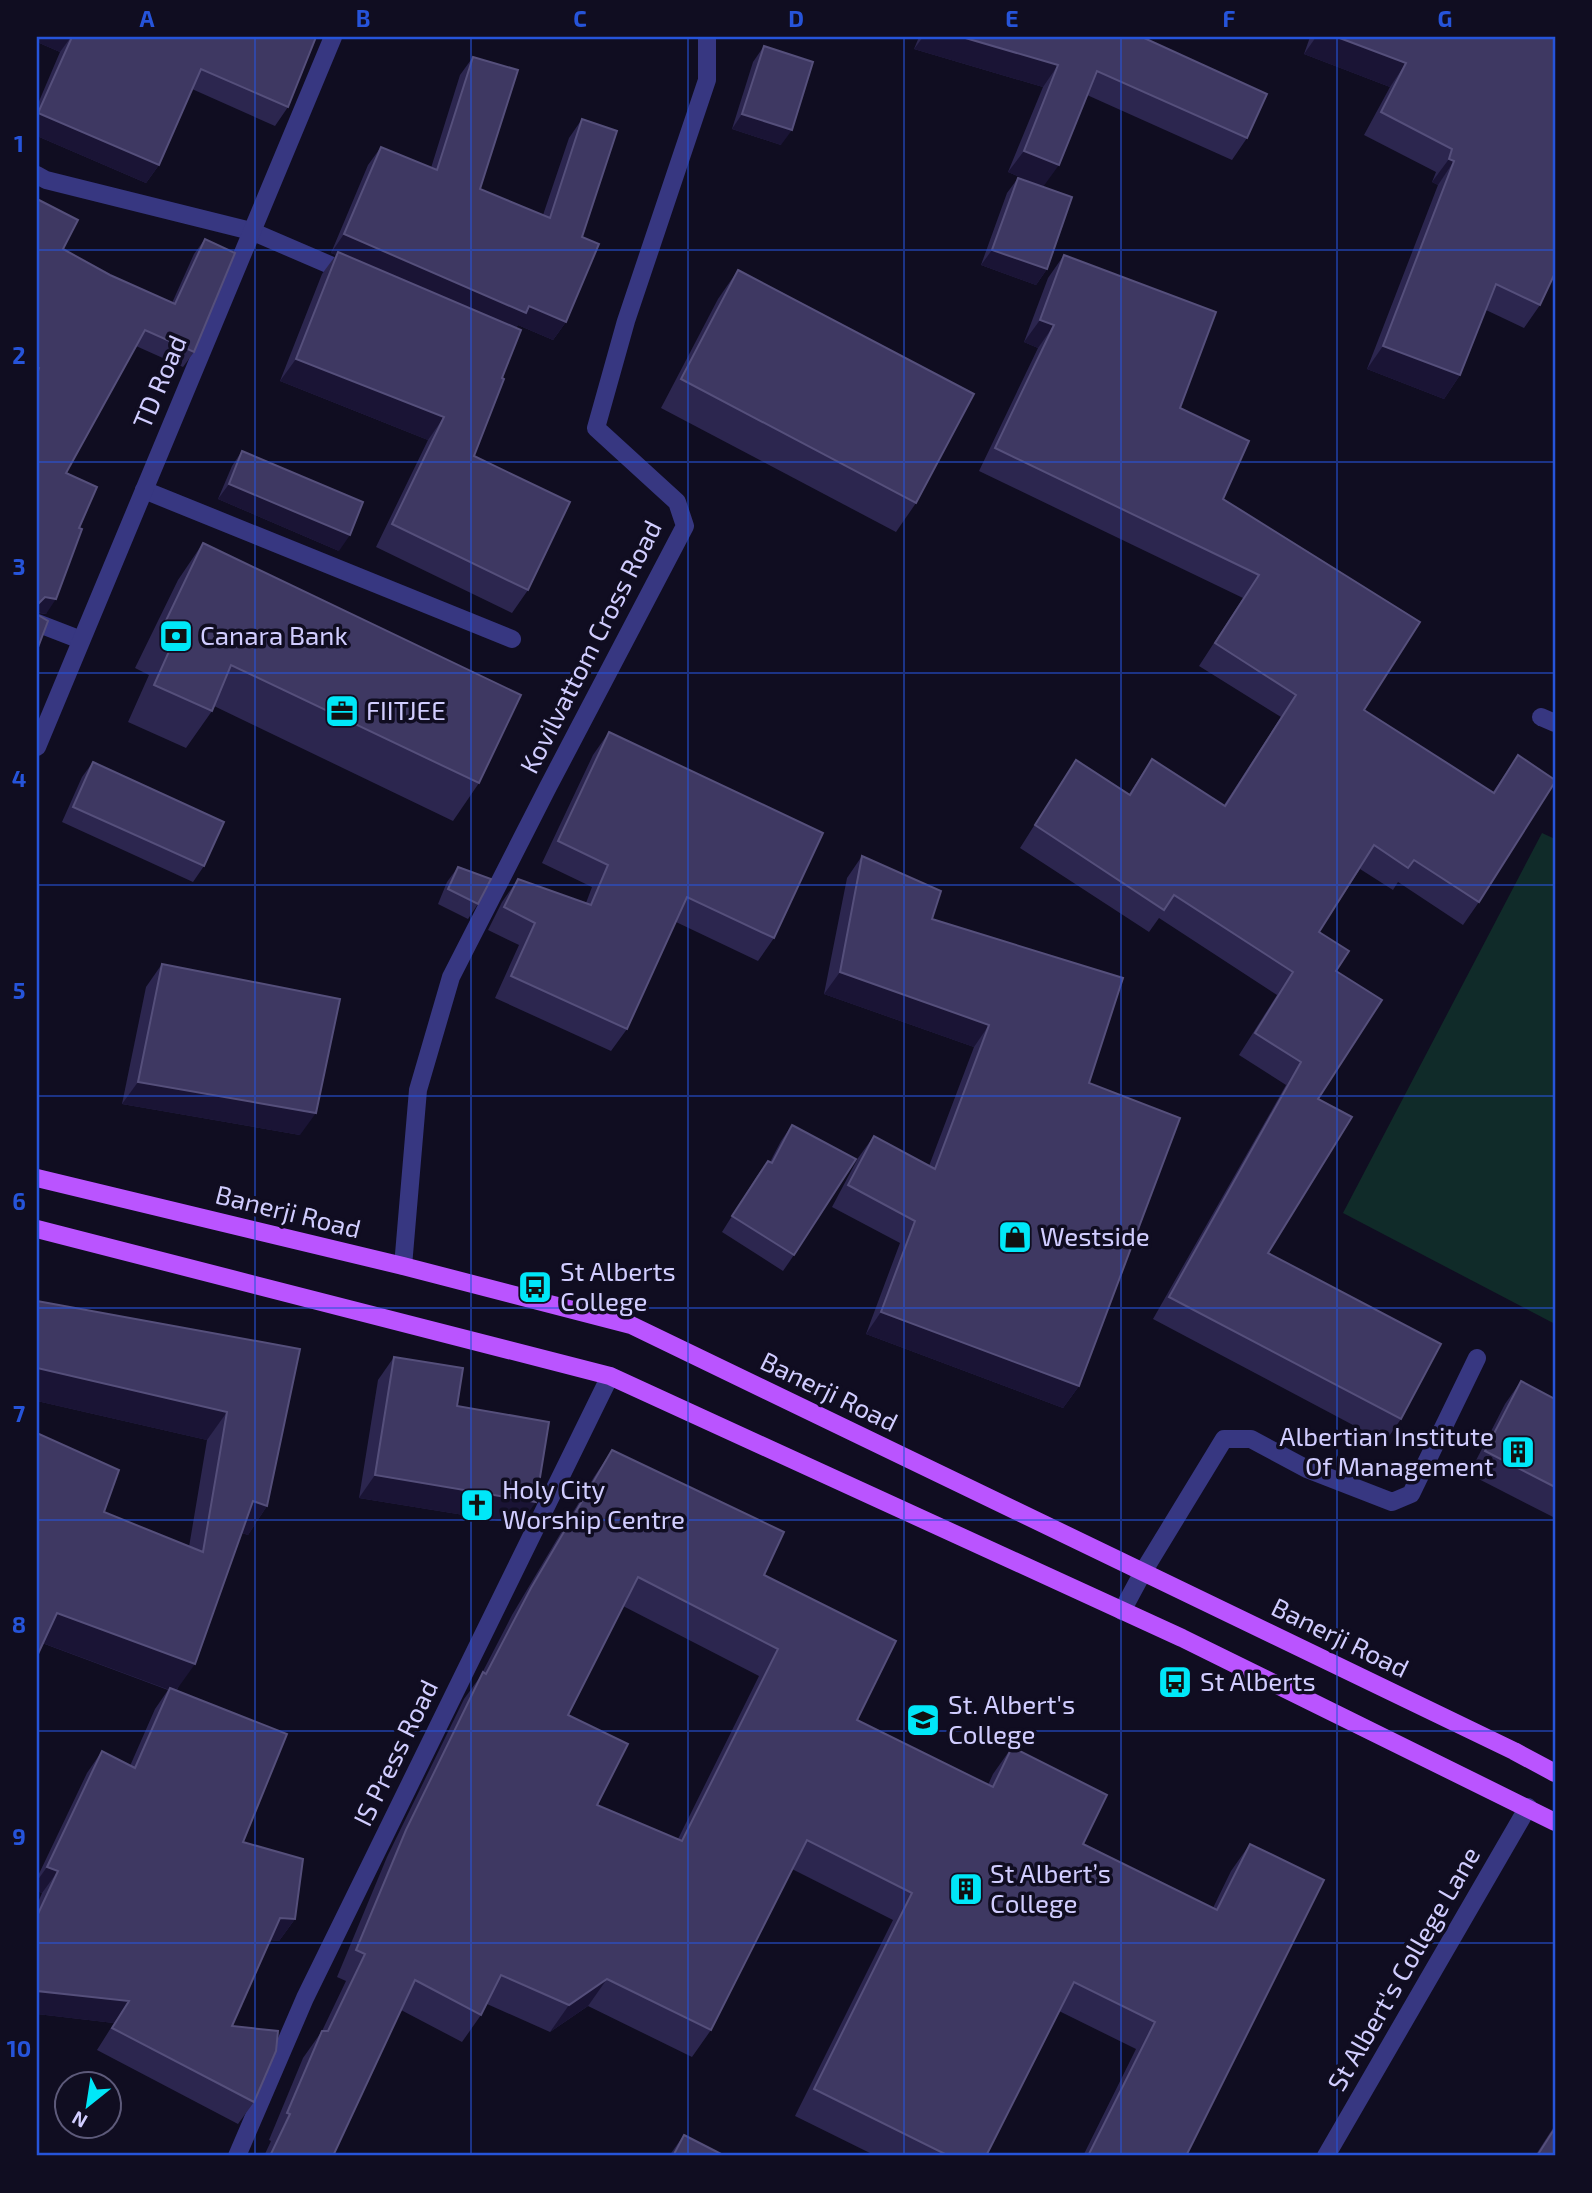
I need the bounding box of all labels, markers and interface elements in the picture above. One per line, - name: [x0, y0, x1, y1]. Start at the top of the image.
- text: A: [139, 4, 155, 32]
- text: B: [356, 4, 370, 32]
- text: C: [573, 4, 587, 32]
- text: D: [788, 4, 804, 32]
- text: E: [1005, 4, 1019, 32]
- text: F: [1223, 4, 1236, 32]
- text: G: [1438, 4, 1452, 32]
- text: 1: [14, 129, 24, 157]
- street label: TD Road: [125, 330, 192, 433]
- text: 2: [12, 341, 26, 369]
- street label: Kovilvattom Cross Road: [512, 515, 667, 778]
- text: 3: [12, 552, 26, 580]
- bank icon: Canara Bank: [157, 617, 195, 655]
- place label: Canara Bank: [200, 619, 348, 650]
- office icon: FIITJEE: [323, 692, 361, 730]
- place label: FIITJEE: [366, 694, 446, 725]
- text: 4: [12, 764, 26, 792]
- text: 5: [13, 976, 25, 1004]
- street label: Banerji Road: [213, 1178, 364, 1244]
- text: 6: [12, 1187, 26, 1215]
- shop icon: Westside: [996, 1218, 1034, 1256]
- place label: Westside: [1040, 1220, 1150, 1251]
- place label: St Alberts College: [560, 1255, 676, 1316]
- bus stop icon: St Alberts College: [516, 1268, 554, 1306]
- street label: Banerji Road: [756, 1344, 903, 1437]
- text: 7: [13, 1399, 25, 1427]
- place label: Albertian Institute Of Management: [1279, 1420, 1494, 1481]
- building icon: Albertian Institute Of Management: [1499, 1433, 1537, 1471]
- place label: Holy City Worship Centre: [502, 1473, 685, 1534]
- church icon: Holy City Worship Centre: [458, 1486, 496, 1524]
- street label: Banerji Road: [1267, 1590, 1414, 1683]
- text: 8: [12, 1610, 26, 1638]
- bus stop icon: St Alberts: [1156, 1663, 1194, 1701]
- place label: St Alberts: [1200, 1665, 1316, 1696]
- street label: IS Press Road: [346, 1674, 443, 1830]
- place label: St. Albert's College: [948, 1688, 1075, 1749]
- school or university icon: St. Albert's College: [904, 1701, 942, 1739]
- text: 9: [12, 1822, 26, 1850]
- street label: St Albert's College Lane: [1320, 1841, 1485, 2096]
- place label: St Albert’s College: [990, 1857, 1111, 1918]
- building icon: St Albert’s College: [947, 1870, 985, 1908]
- text: 10: [7, 2034, 31, 2062]
- north arrow: [52, 2070, 122, 2140]
- text: N: [68, 2107, 91, 2134]

